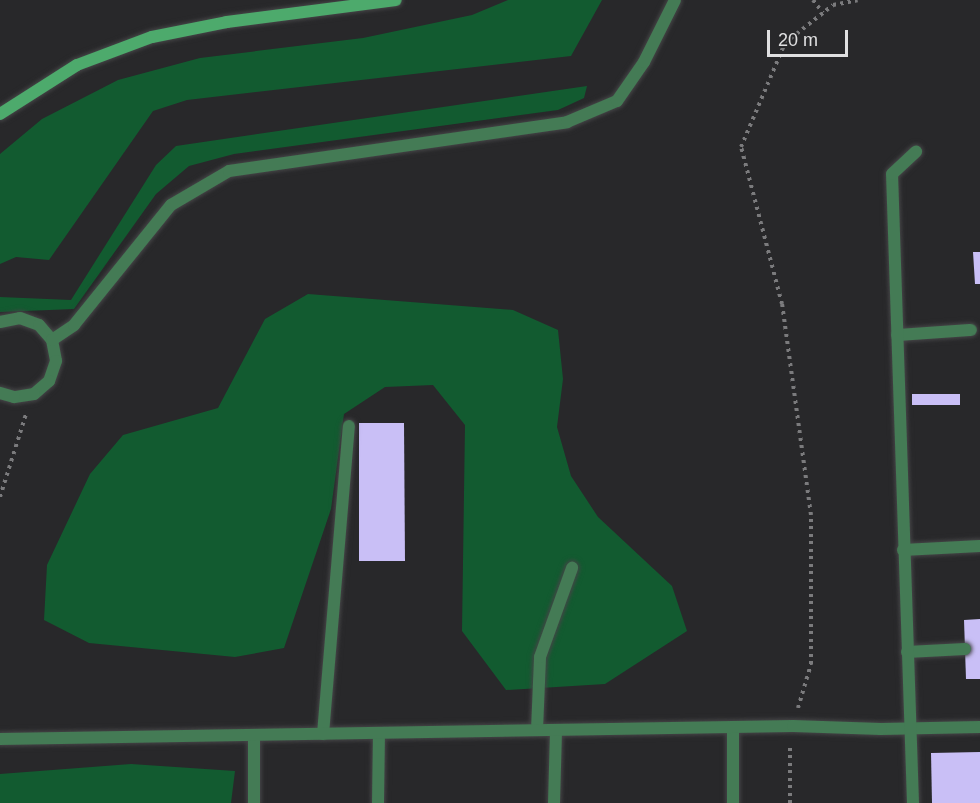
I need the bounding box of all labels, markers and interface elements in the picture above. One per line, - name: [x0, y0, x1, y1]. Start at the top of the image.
- scale bar: [770, 18, 851, 56]
- text: 20 m: [778, 30, 818, 50]

